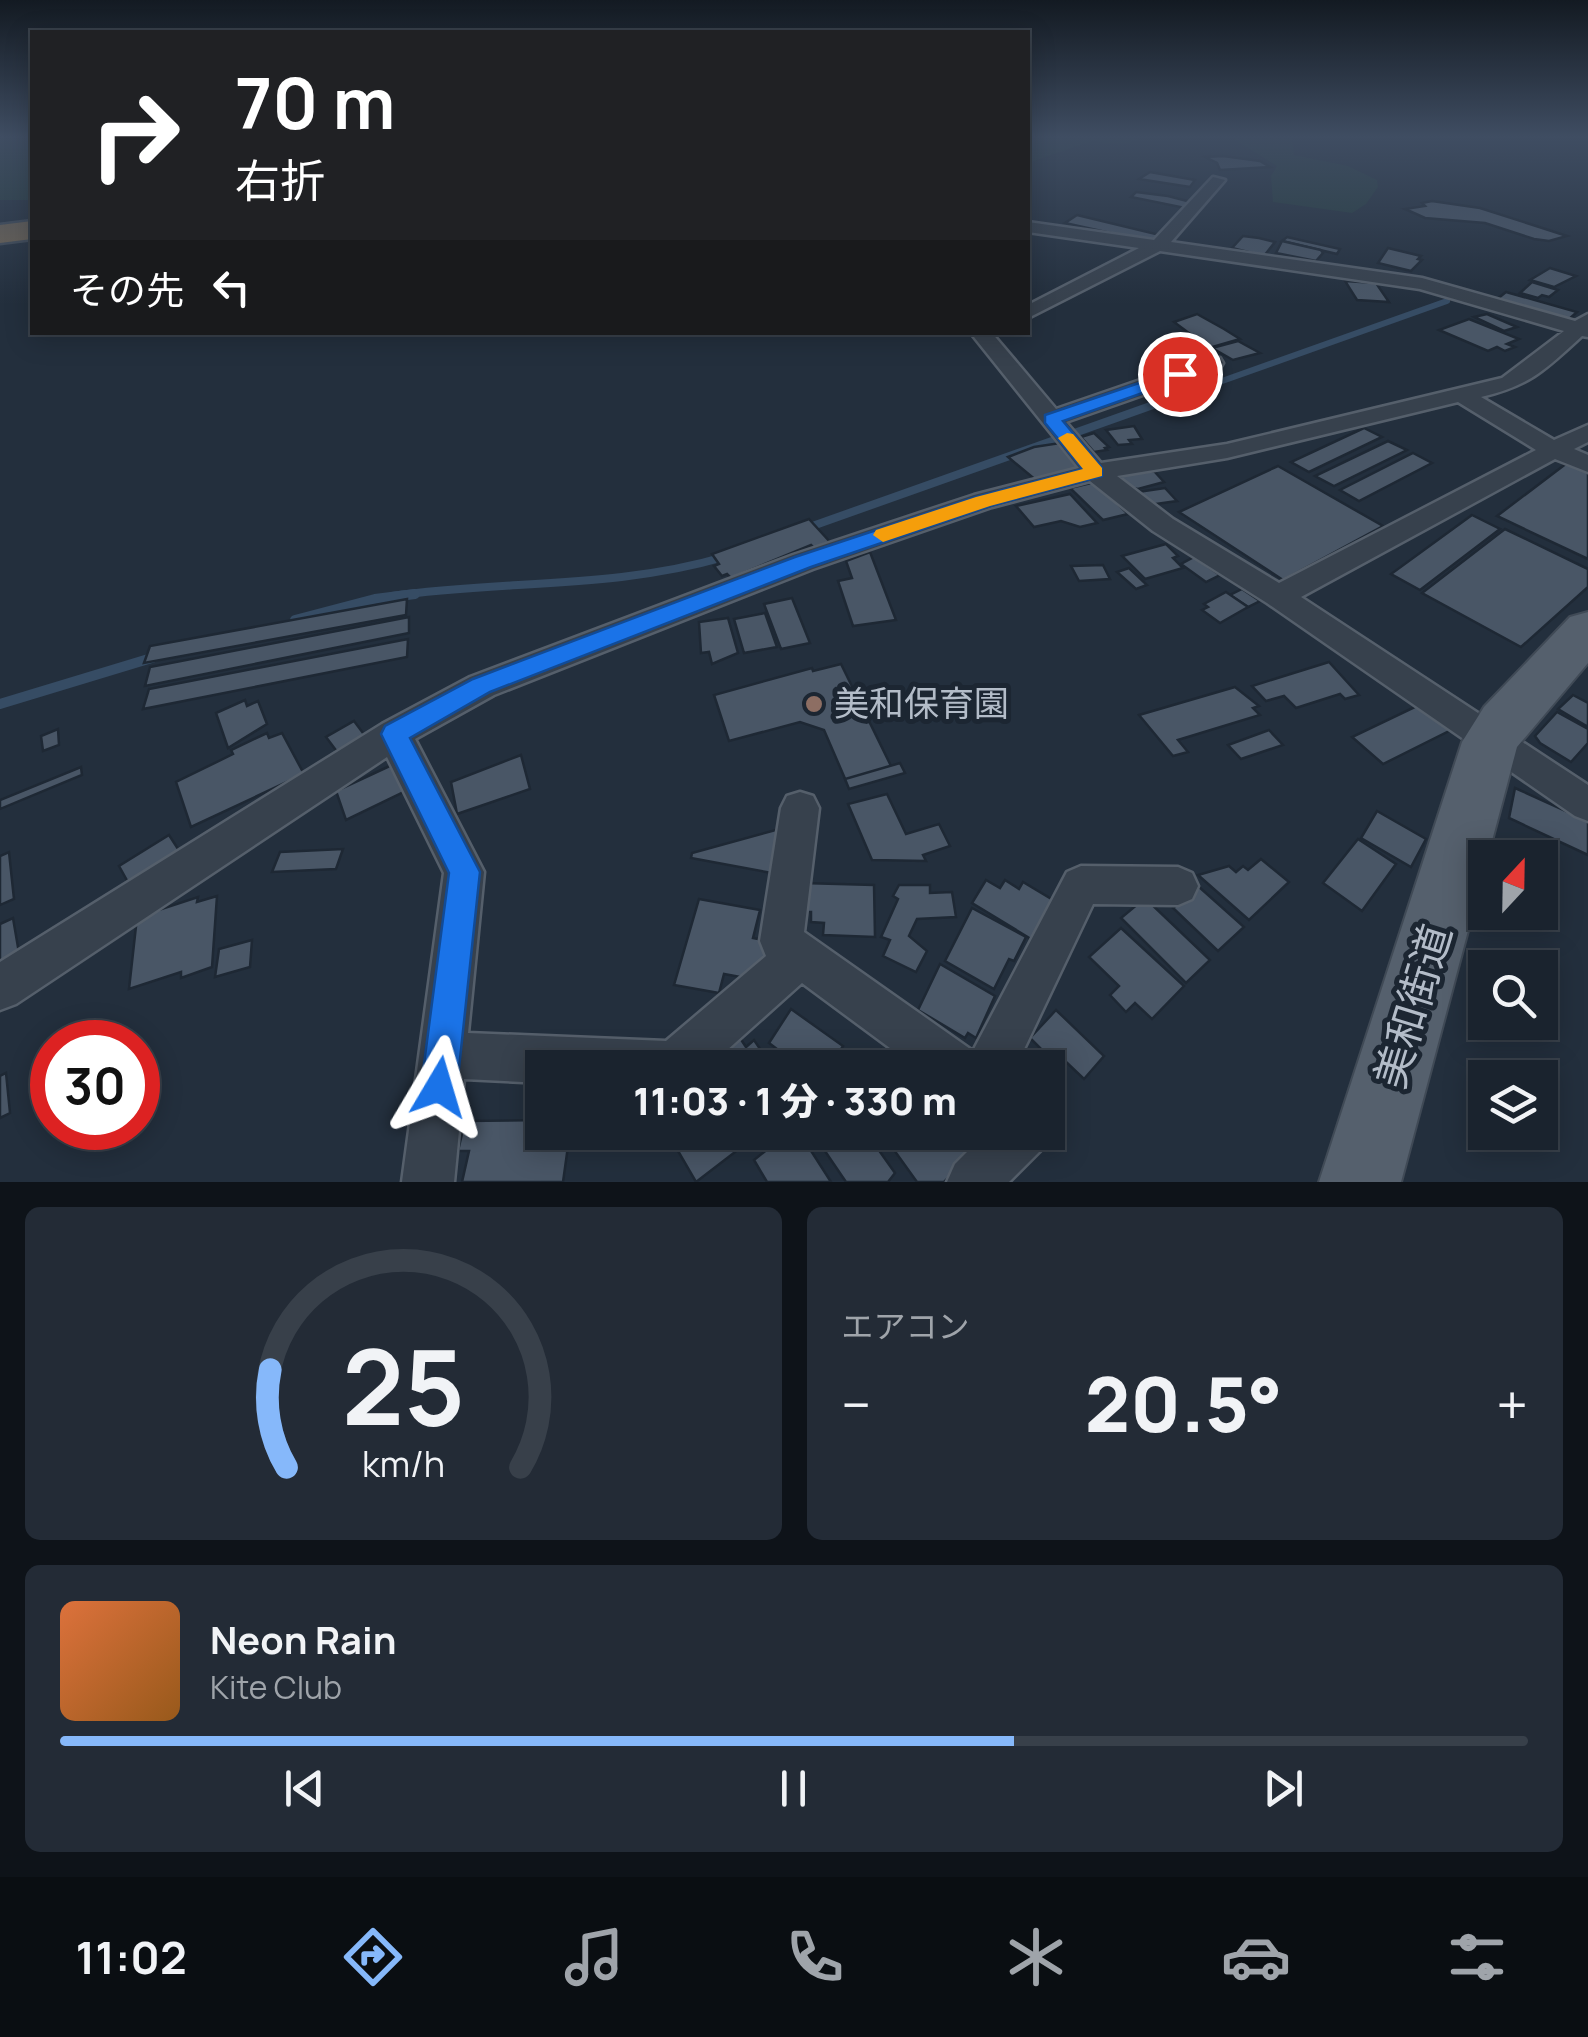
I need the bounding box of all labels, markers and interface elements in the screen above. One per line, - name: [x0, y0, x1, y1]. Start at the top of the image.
- text: 70 m: [235, 54, 395, 150]
- icon: right: [70, 70, 200, 200]
- text: 右折: [235, 149, 325, 211]
- icon: left: [204, 260, 259, 315]
- text: その先: [70, 263, 184, 315]
- pin: [1138, 332, 1223, 417]
- icon: arrive: [1153, 347, 1208, 402]
- place label: 美和保育園: [834, 679, 1009, 727]
- marker: 美和保育園: [803, 693, 825, 715]
- north arrow: [1468, 840, 1558, 930]
- map controls: [1468, 840, 1558, 1150]
- street label: 美和街道: [1360, 917, 1464, 1095]
- button: search: [1468, 950, 1558, 1040]
- speed limit sign: 30: [30, 1020, 160, 1150]
- position arrow: [387, 1035, 491, 1139]
- button: layers: [1468, 1060, 1558, 1150]
- text: 11:03 · 1 分 · 330 m: [633, 1074, 957, 1126]
- text: エアコン: [842, 1304, 970, 1348]
- text: 25: [342, 1314, 465, 1456]
- text: 20.5°: [1085, 1352, 1283, 1455]
- text: −: [842, 1366, 871, 1442]
- text: +: [1496, 1366, 1528, 1442]
- text: km/h: [362, 1439, 445, 1488]
- text: Neon Rain: [210, 1613, 396, 1665]
- text: Kite Club: [210, 1665, 342, 1709]
- icon: previous: [277, 1761, 332, 1816]
- icon: pause: [766, 1761, 821, 1816]
- icon: next: [1256, 1761, 1311, 1816]
- icon: directions: [338, 1922, 408, 1992]
- icon: music: [559, 1922, 629, 1992]
- icon: phone: [780, 1922, 850, 1992]
- icon: climate: [1001, 1922, 1071, 1992]
- icon: car: [1221, 1922, 1291, 1992]
- icon: filters: [1442, 1922, 1512, 1992]
- text: 11:02: [75, 1926, 187, 1988]

